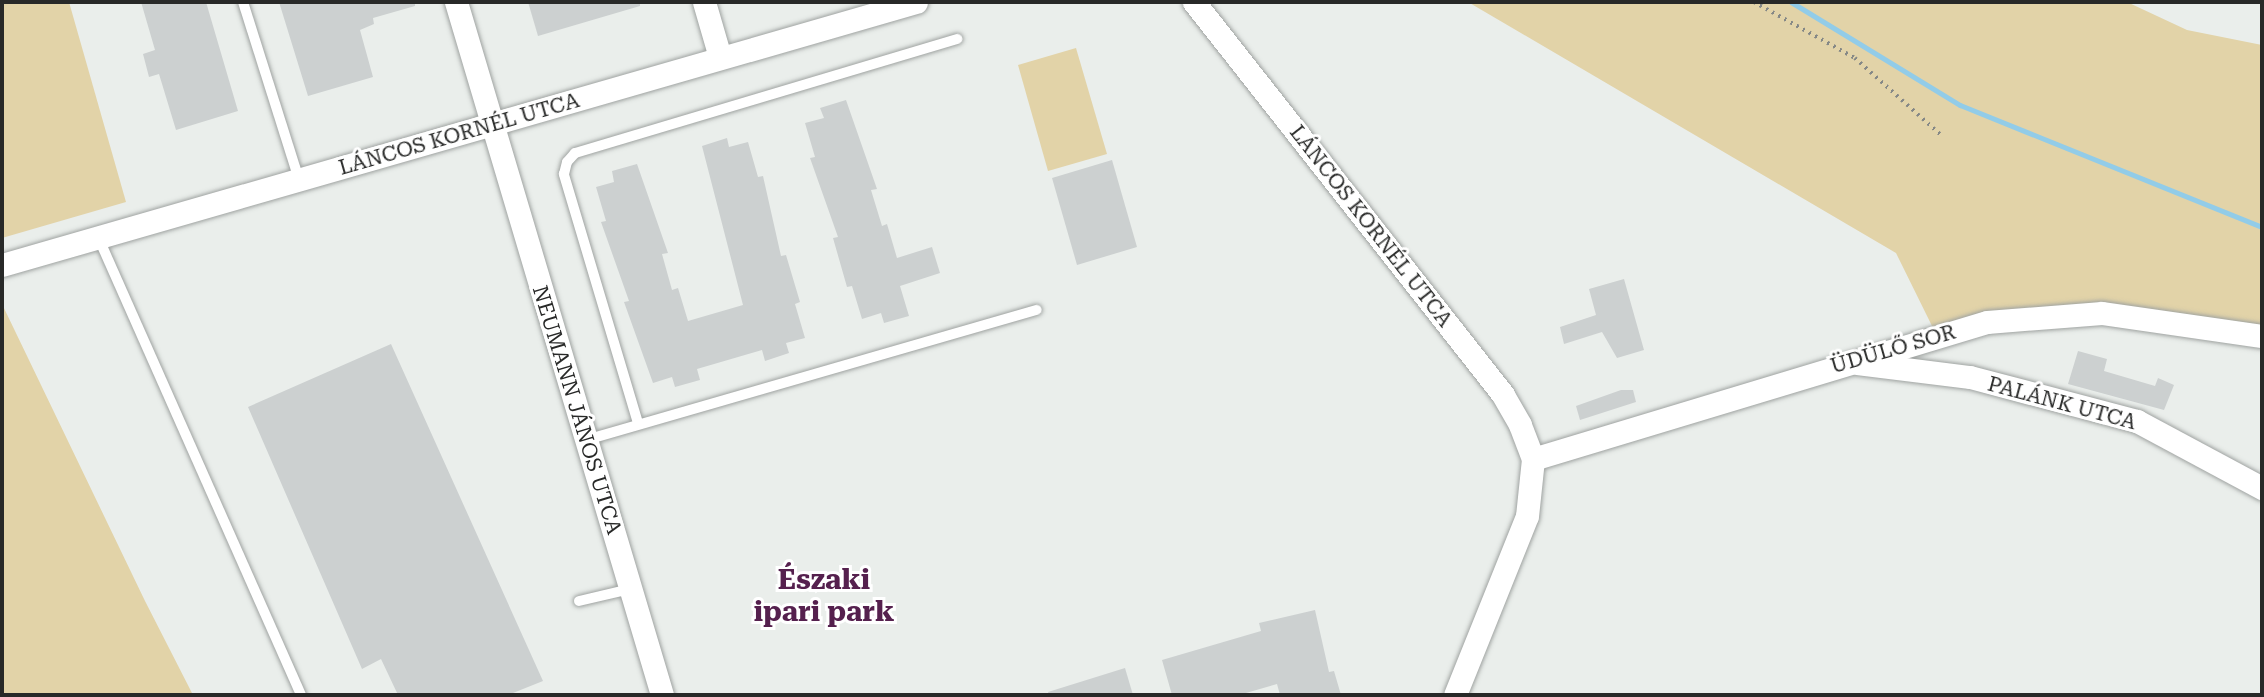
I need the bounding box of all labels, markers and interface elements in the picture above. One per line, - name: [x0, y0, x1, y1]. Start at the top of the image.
- street label: LÁNCOS KORNÉL UTCA: [336, 88, 582, 180]
- street label: LÁNCOS KORNÉL UTCA: [1284, 120, 1458, 332]
- street label: NEUMANN JÁNOS UTCA: [527, 283, 627, 537]
- street label: ÜDÜLŐ SOR: [1827, 319, 1959, 379]
- street label: PALÁNK UTCA: [1985, 371, 2139, 435]
- district label: Északi ipari park: [754, 563, 894, 629]

